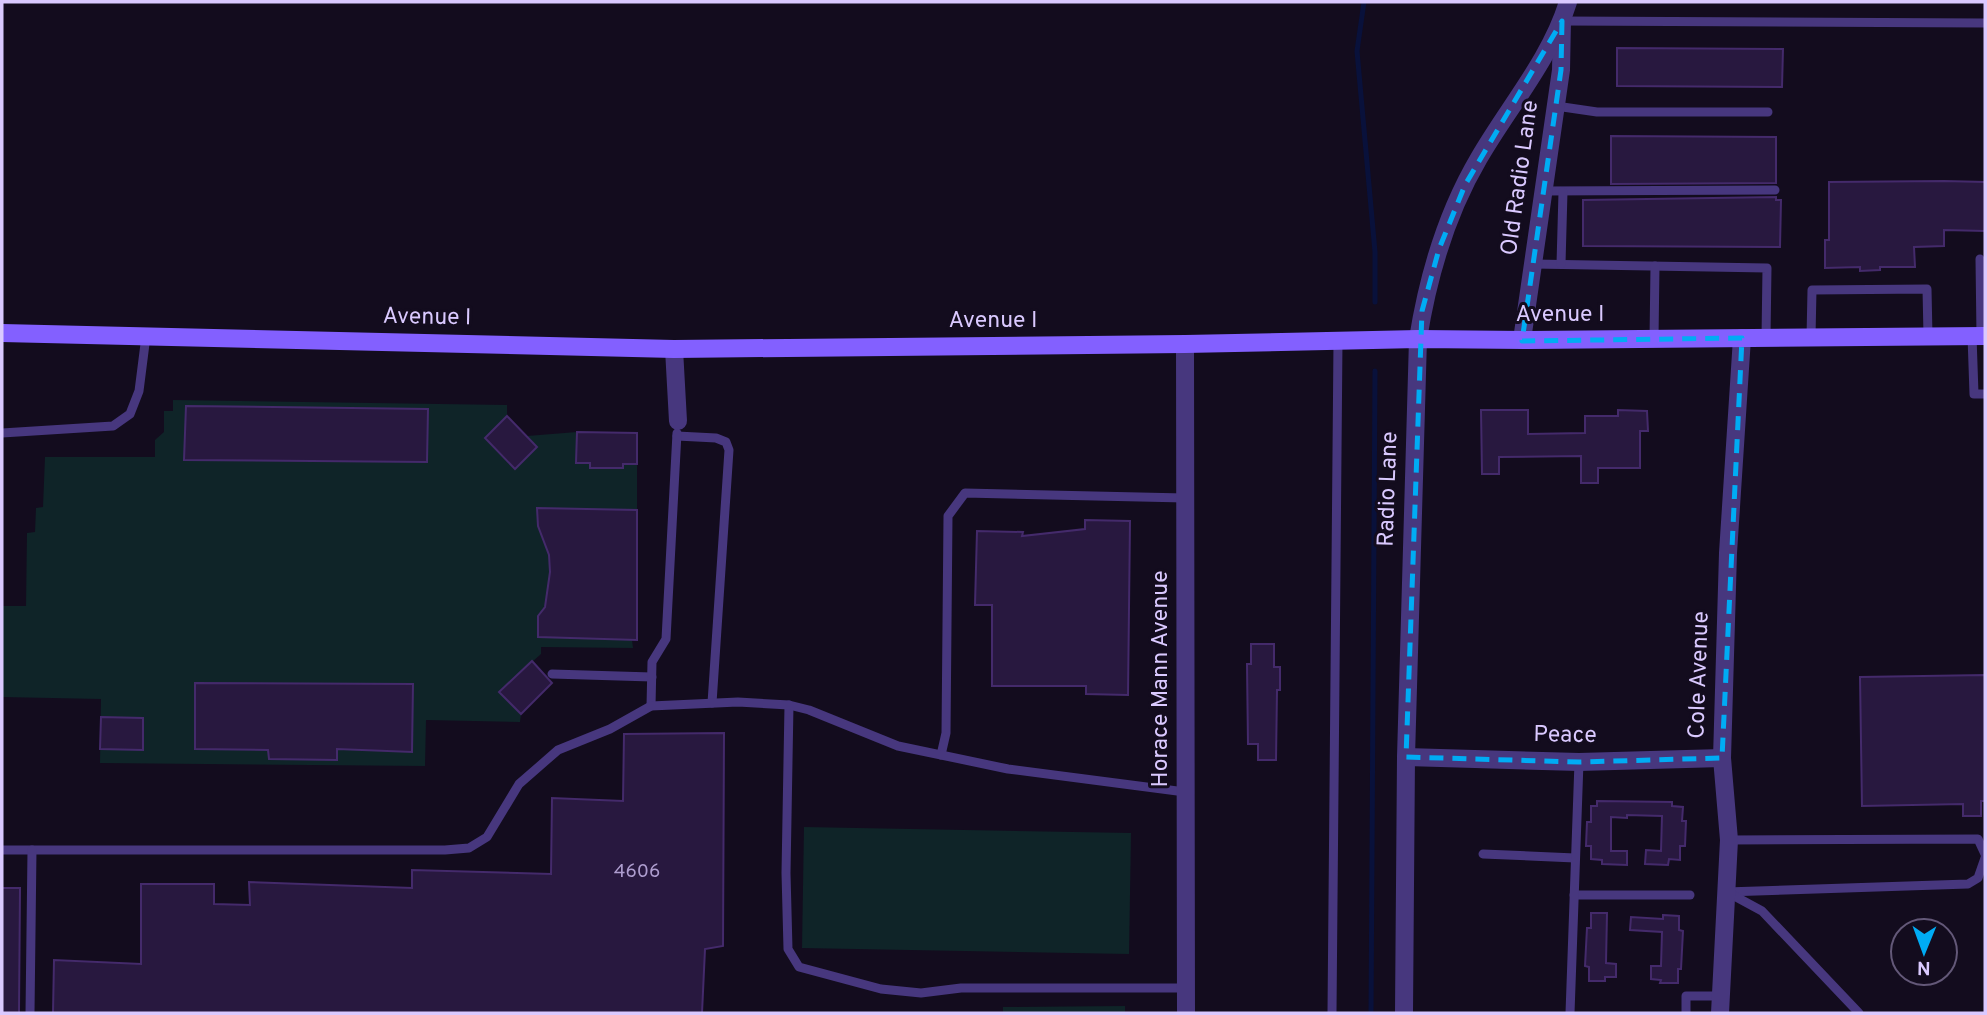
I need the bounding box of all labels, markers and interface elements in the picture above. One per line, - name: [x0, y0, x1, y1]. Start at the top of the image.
- street label: Old Radio Lane: [1496, 98, 1546, 258]
- street label: Avenue I: [1516, 301, 1604, 330]
- street label: Avenue I: [382, 303, 472, 333]
- street label: Avenue I: [949, 307, 1037, 336]
- street label: Radio Lane: [1372, 431, 1406, 547]
- street label: Horace Mann Avenue: [1147, 570, 1176, 788]
- street label: Cole Avenue: [1683, 611, 1717, 739]
- street label: Peace: [1533, 721, 1597, 751]
- house number: 4606: [614, 860, 660, 884]
- north arrow: [1889, 917, 1959, 987]
- text: N: [1917, 955, 1931, 979]

